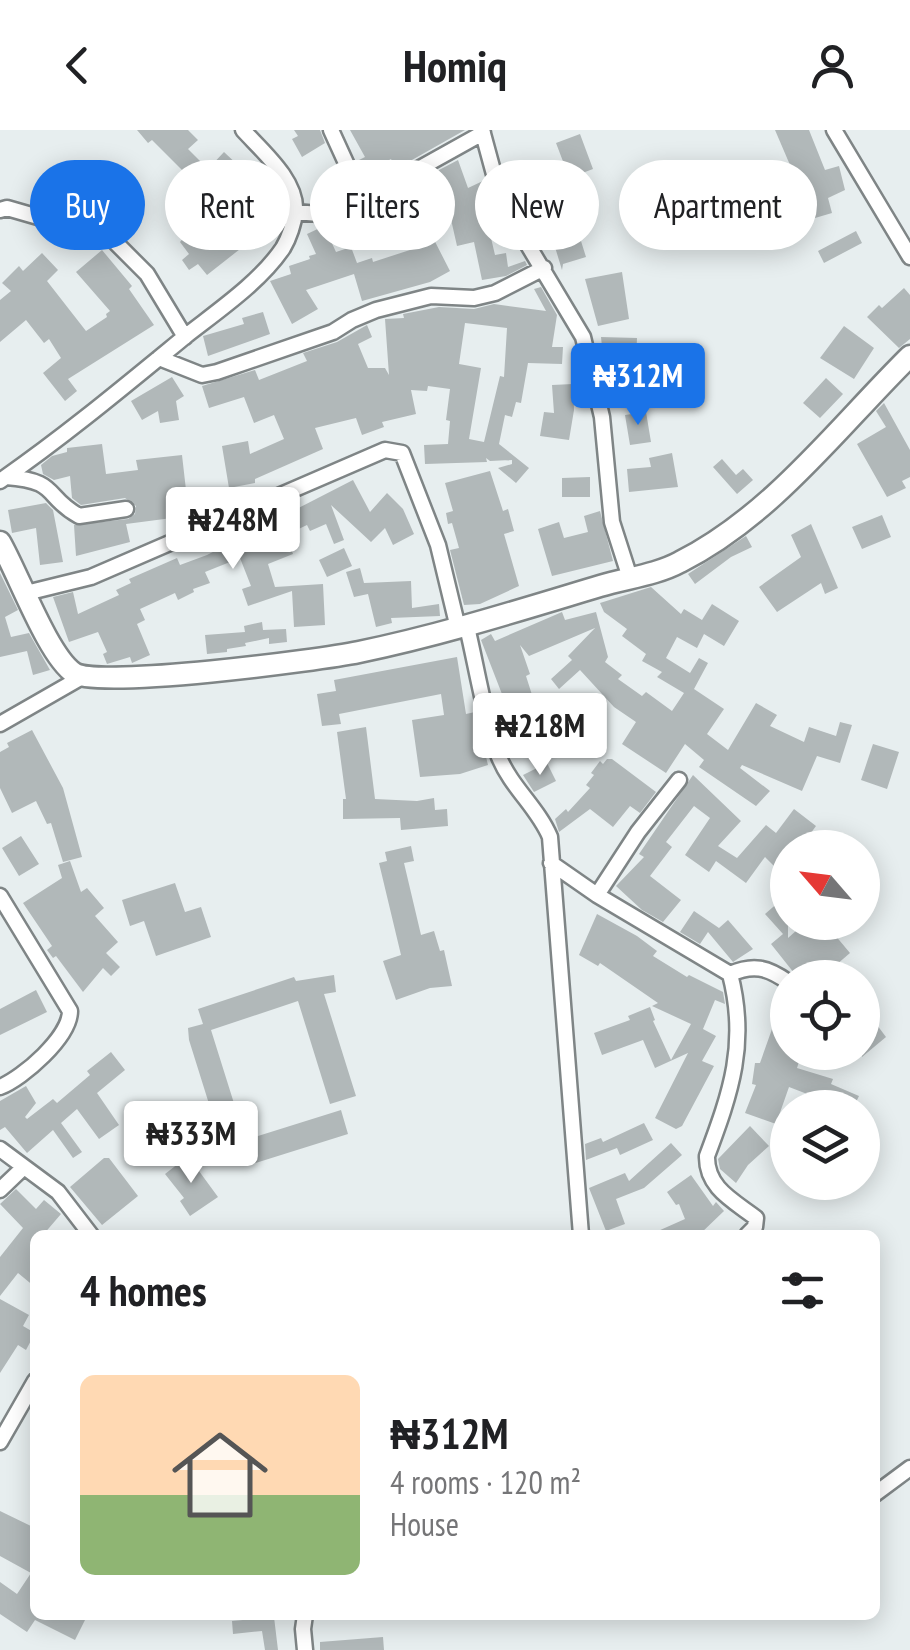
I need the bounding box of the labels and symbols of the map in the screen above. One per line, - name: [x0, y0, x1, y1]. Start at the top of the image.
- pin: ₦312M: [568, 343, 708, 428]
- pin: ₦248M: [163, 487, 303, 572]
- pin: ₦218M: [470, 693, 610, 778]
- north arrow: [770, 830, 880, 940]
- pin: ₦333M: [121, 1101, 261, 1186]

